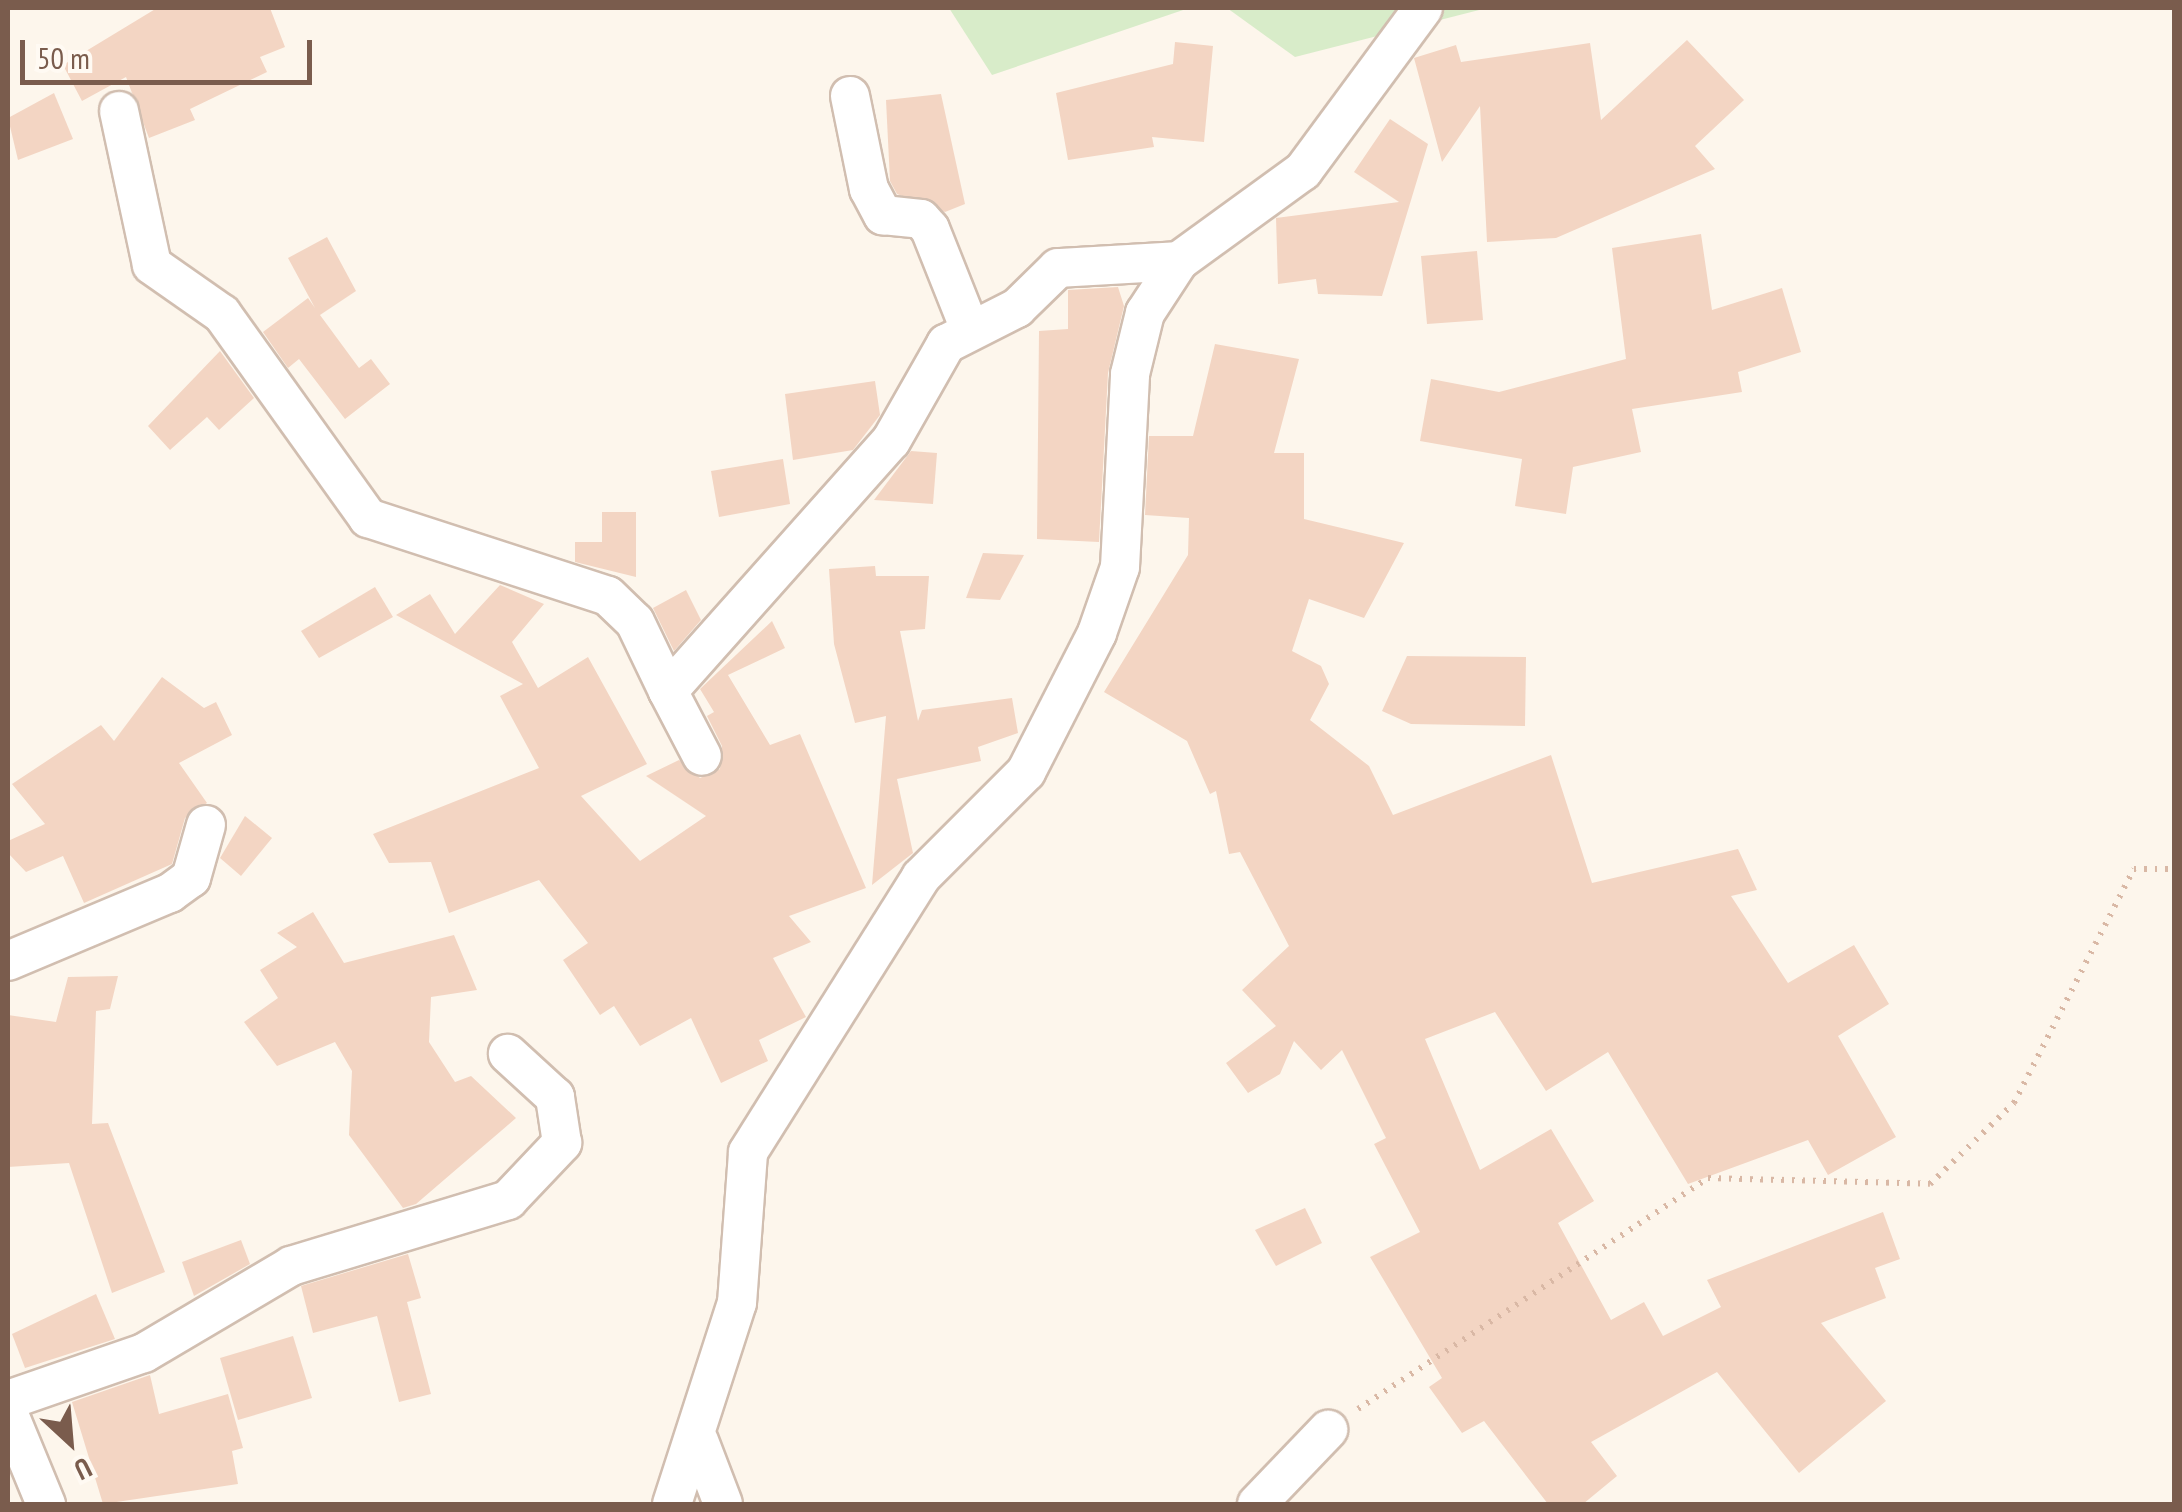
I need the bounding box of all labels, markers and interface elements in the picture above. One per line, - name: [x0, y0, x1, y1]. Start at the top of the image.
- scale bar: [25, 20, 318, 82]
- text: 50 m: [37, 38, 90, 77]
- north arrow: [20, 1392, 120, 1492]
- text: U: [69, 1450, 98, 1489]

